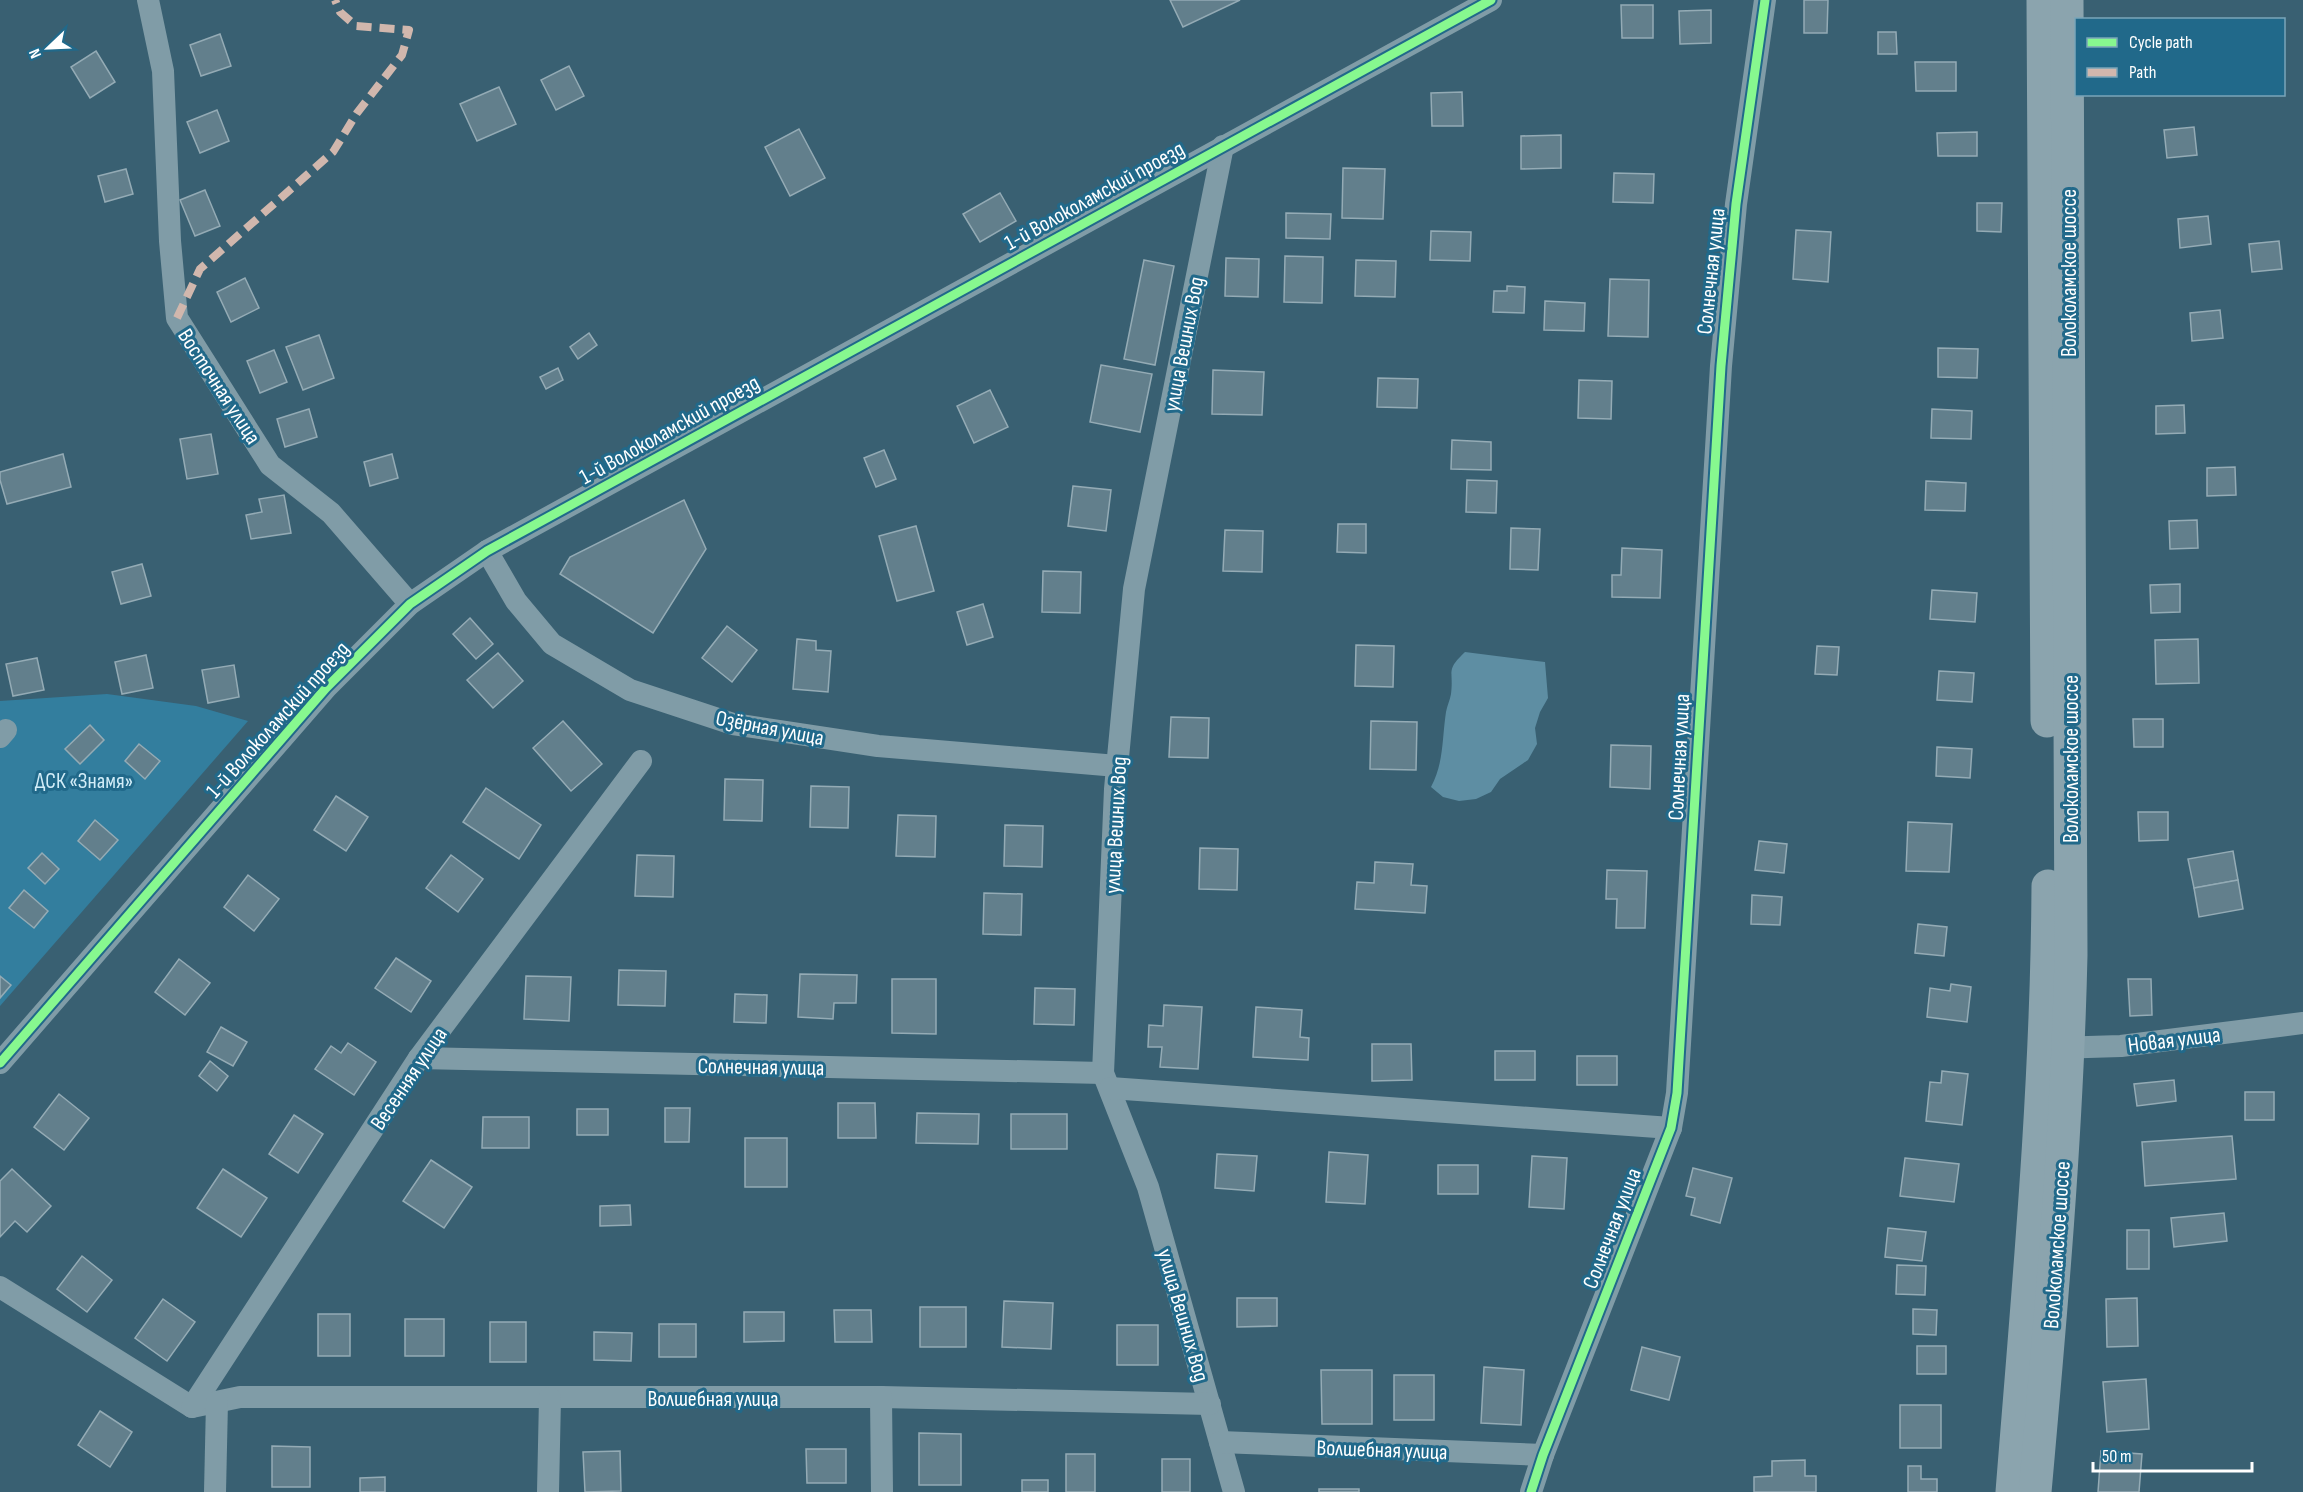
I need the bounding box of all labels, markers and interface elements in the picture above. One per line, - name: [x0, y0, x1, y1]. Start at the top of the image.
- north arrow: [18, 18, 78, 78]
- legend: [2075, 18, 2285, 96]
- text: Cycle path: [2129, 32, 2193, 53]
- text: N: [25, 46, 46, 61]
- text: Path: [2129, 62, 2157, 83]
- street label: 1-й Волоколамский проезд: [1000, 136, 1189, 257]
- street label: Волоколамское шоссе: [2056, 189, 2083, 357]
- street label: Солнечная улица: [1691, 207, 1732, 336]
- street label: улица Вешних Вод: [1158, 274, 1211, 414]
- street label: Восточная улица: [171, 324, 266, 450]
- street label: 1-й Волоколамский проезд: [575, 370, 764, 491]
- street label: 1-й Волоколамский проезд: [201, 636, 356, 804]
- street label: Волоколамское шоссе: [2058, 675, 2085, 843]
- street label: Солнечная улица: [1663, 693, 1696, 821]
- street label: Озёрная улица: [713, 705, 826, 752]
- street label: улица Вешних Вод: [1099, 756, 1134, 894]
- park label: ДСК «Знамя»: [35, 768, 133, 795]
- street label: Новая улица: [2126, 1021, 2222, 1060]
- street label: Весенняя улица: [365, 1022, 454, 1135]
- street label: Солнечная улица: [697, 1053, 825, 1082]
- street label: Волоколамское шоссе: [2038, 1160, 2077, 1330]
- street label: Солнечная улица: [1577, 1164, 1648, 1293]
- street label: улица Вешних Вод: [1151, 1246, 1214, 1385]
- street label: Волшебная улица: [647, 1386, 779, 1413]
- street label: Волшебная улица: [1316, 1435, 1448, 1466]
- scale bar: [2093, 1435, 2252, 1473]
- text: 50 m: [2102, 1446, 2132, 1467]

